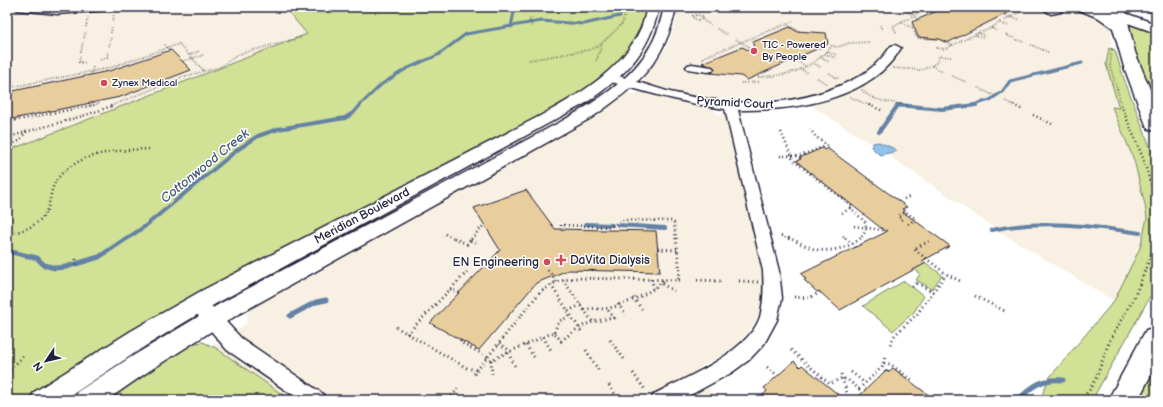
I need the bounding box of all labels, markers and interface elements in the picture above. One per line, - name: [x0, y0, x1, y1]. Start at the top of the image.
- place label: TIC - Powered By People: [762, 39, 826, 63]
- marker: TIC - Powered By People: [749, 46, 759, 56]
- place label: Zynex Medical: [111, 77, 177, 89]
- marker: Zynex Medical: [99, 78, 109, 88]
- street label: Pyramid Court: [696, 93, 774, 113]
- water label: Cottonwood Creek: [157, 125, 253, 207]
- street label: Meridian Boulevard: [312, 185, 412, 247]
- place label: DaVita Dialysis: [570, 253, 650, 268]
- marker: DaVita Dialysis: [555, 254, 567, 266]
- place label: EN Engineering: [453, 255, 539, 270]
- marker: EN Engineering: [542, 257, 552, 267]
- north arrow: [26, 341, 66, 381]
- text: N: [31, 359, 46, 374]

